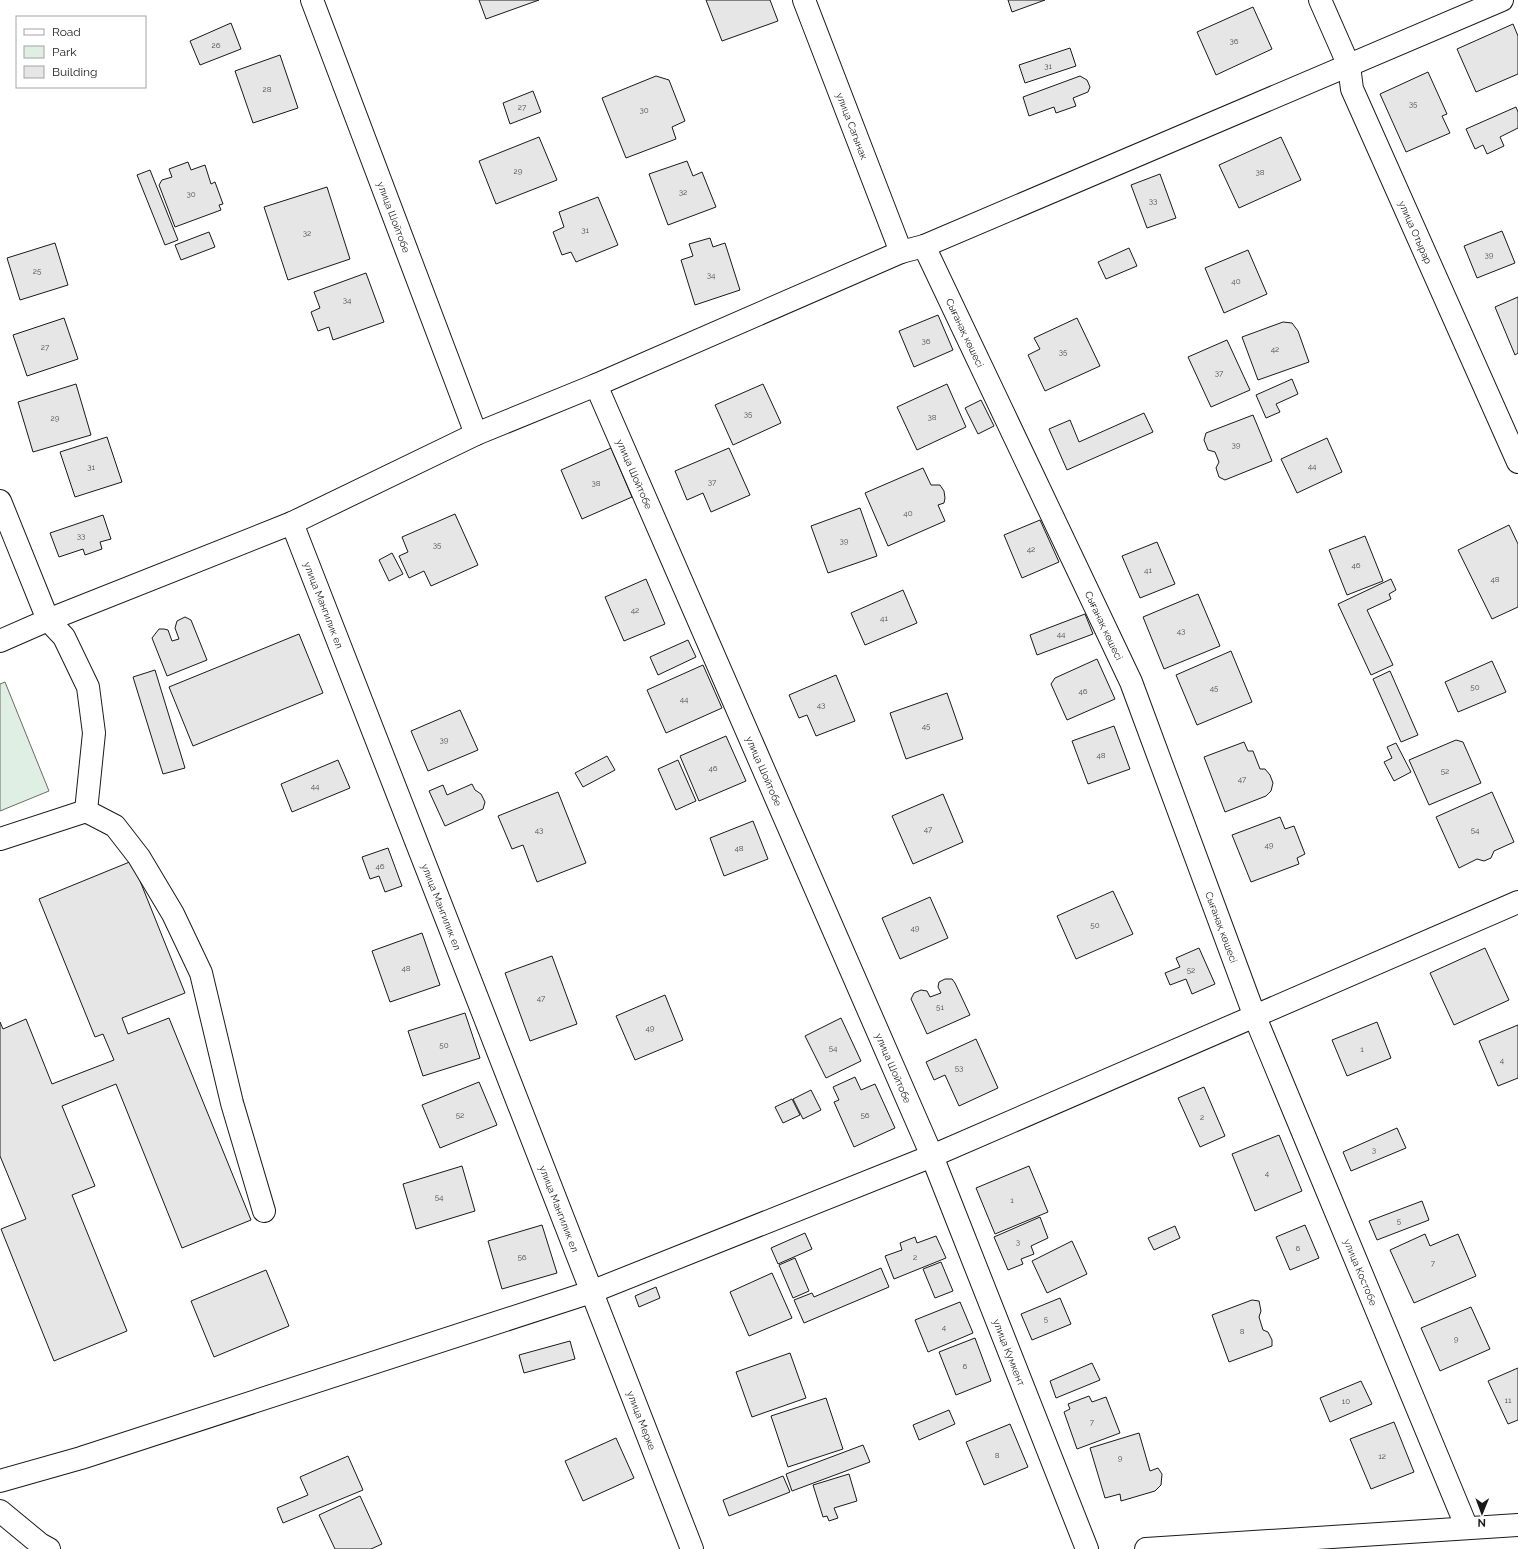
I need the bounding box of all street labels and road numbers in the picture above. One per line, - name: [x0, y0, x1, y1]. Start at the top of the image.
- street label: улица Сагынак: [835, 91, 870, 161]
- street label: улица Шойтобе: [376, 180, 412, 254]
- street label: улица Отырар: [1397, 199, 1435, 265]
- street label: Сығанақ көшесі: [944, 296, 986, 369]
- street label: улица Шойтобе: [615, 437, 655, 511]
- street label: улица Мангилик ел: [302, 560, 346, 650]
- street label: Сығанақ көшесі: [1083, 589, 1125, 662]
- street label: улица Шойтобе: [744, 734, 784, 808]
- street label: улица Мангилик ел: [420, 862, 463, 952]
- street label: Сығанақ көшесі: [1204, 890, 1240, 964]
- street label: улица Шойтобе: [874, 1031, 914, 1105]
- street label: улица Мангилик ел: [538, 1164, 581, 1254]
- street label: улица Костобе: [1342, 1237, 1380, 1307]
- street label: улица Кумкент: [991, 1317, 1028, 1387]
- street label: улица Мерке: [625, 1389, 658, 1451]

